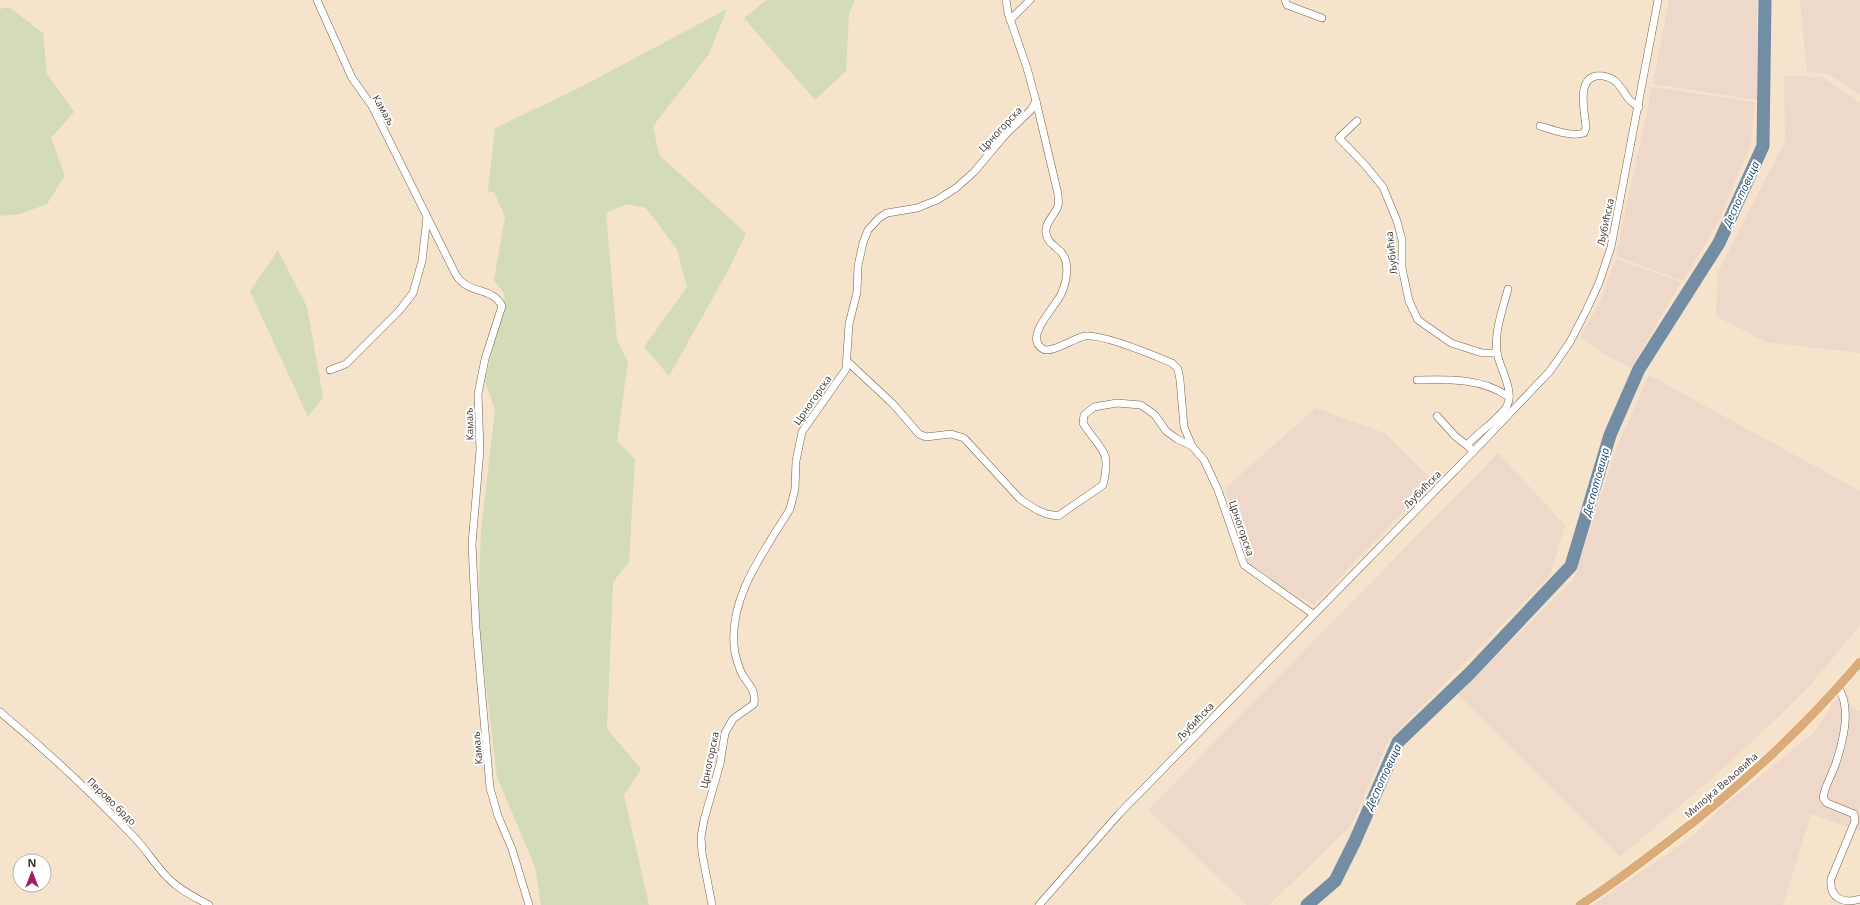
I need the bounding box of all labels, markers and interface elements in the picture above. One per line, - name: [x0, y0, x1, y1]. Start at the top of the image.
- street label: Камаљ: [370, 92, 398, 128]
- street label: Црногорска: [975, 103, 1025, 155]
- water label: Деспотовица: [1718, 159, 1762, 230]
- street label: Љубићска: [1593, 197, 1617, 247]
- street label: Љубићка: [1382, 231, 1400, 275]
- street label: Црногорска: [790, 372, 834, 428]
- street label: Камаљ: [461, 407, 477, 441]
- water label: Деспотовица: [1578, 446, 1612, 519]
- street label: Љубићска: [1400, 467, 1444, 511]
- street label: Црногорска: [1226, 498, 1258, 558]
- street label: Љубићска: [1173, 699, 1217, 743]
- street label: Црногорска: [696, 730, 722, 790]
- street label: Камаљ: [469, 731, 485, 765]
- water label: Деспотовица: [1360, 742, 1404, 813]
- street label: Милојка Вељовића: [1681, 749, 1761, 821]
- street label: Перово брдо: [84, 774, 140, 828]
- north arrow: [12, 853, 52, 893]
- text: N: [28, 855, 36, 870]

